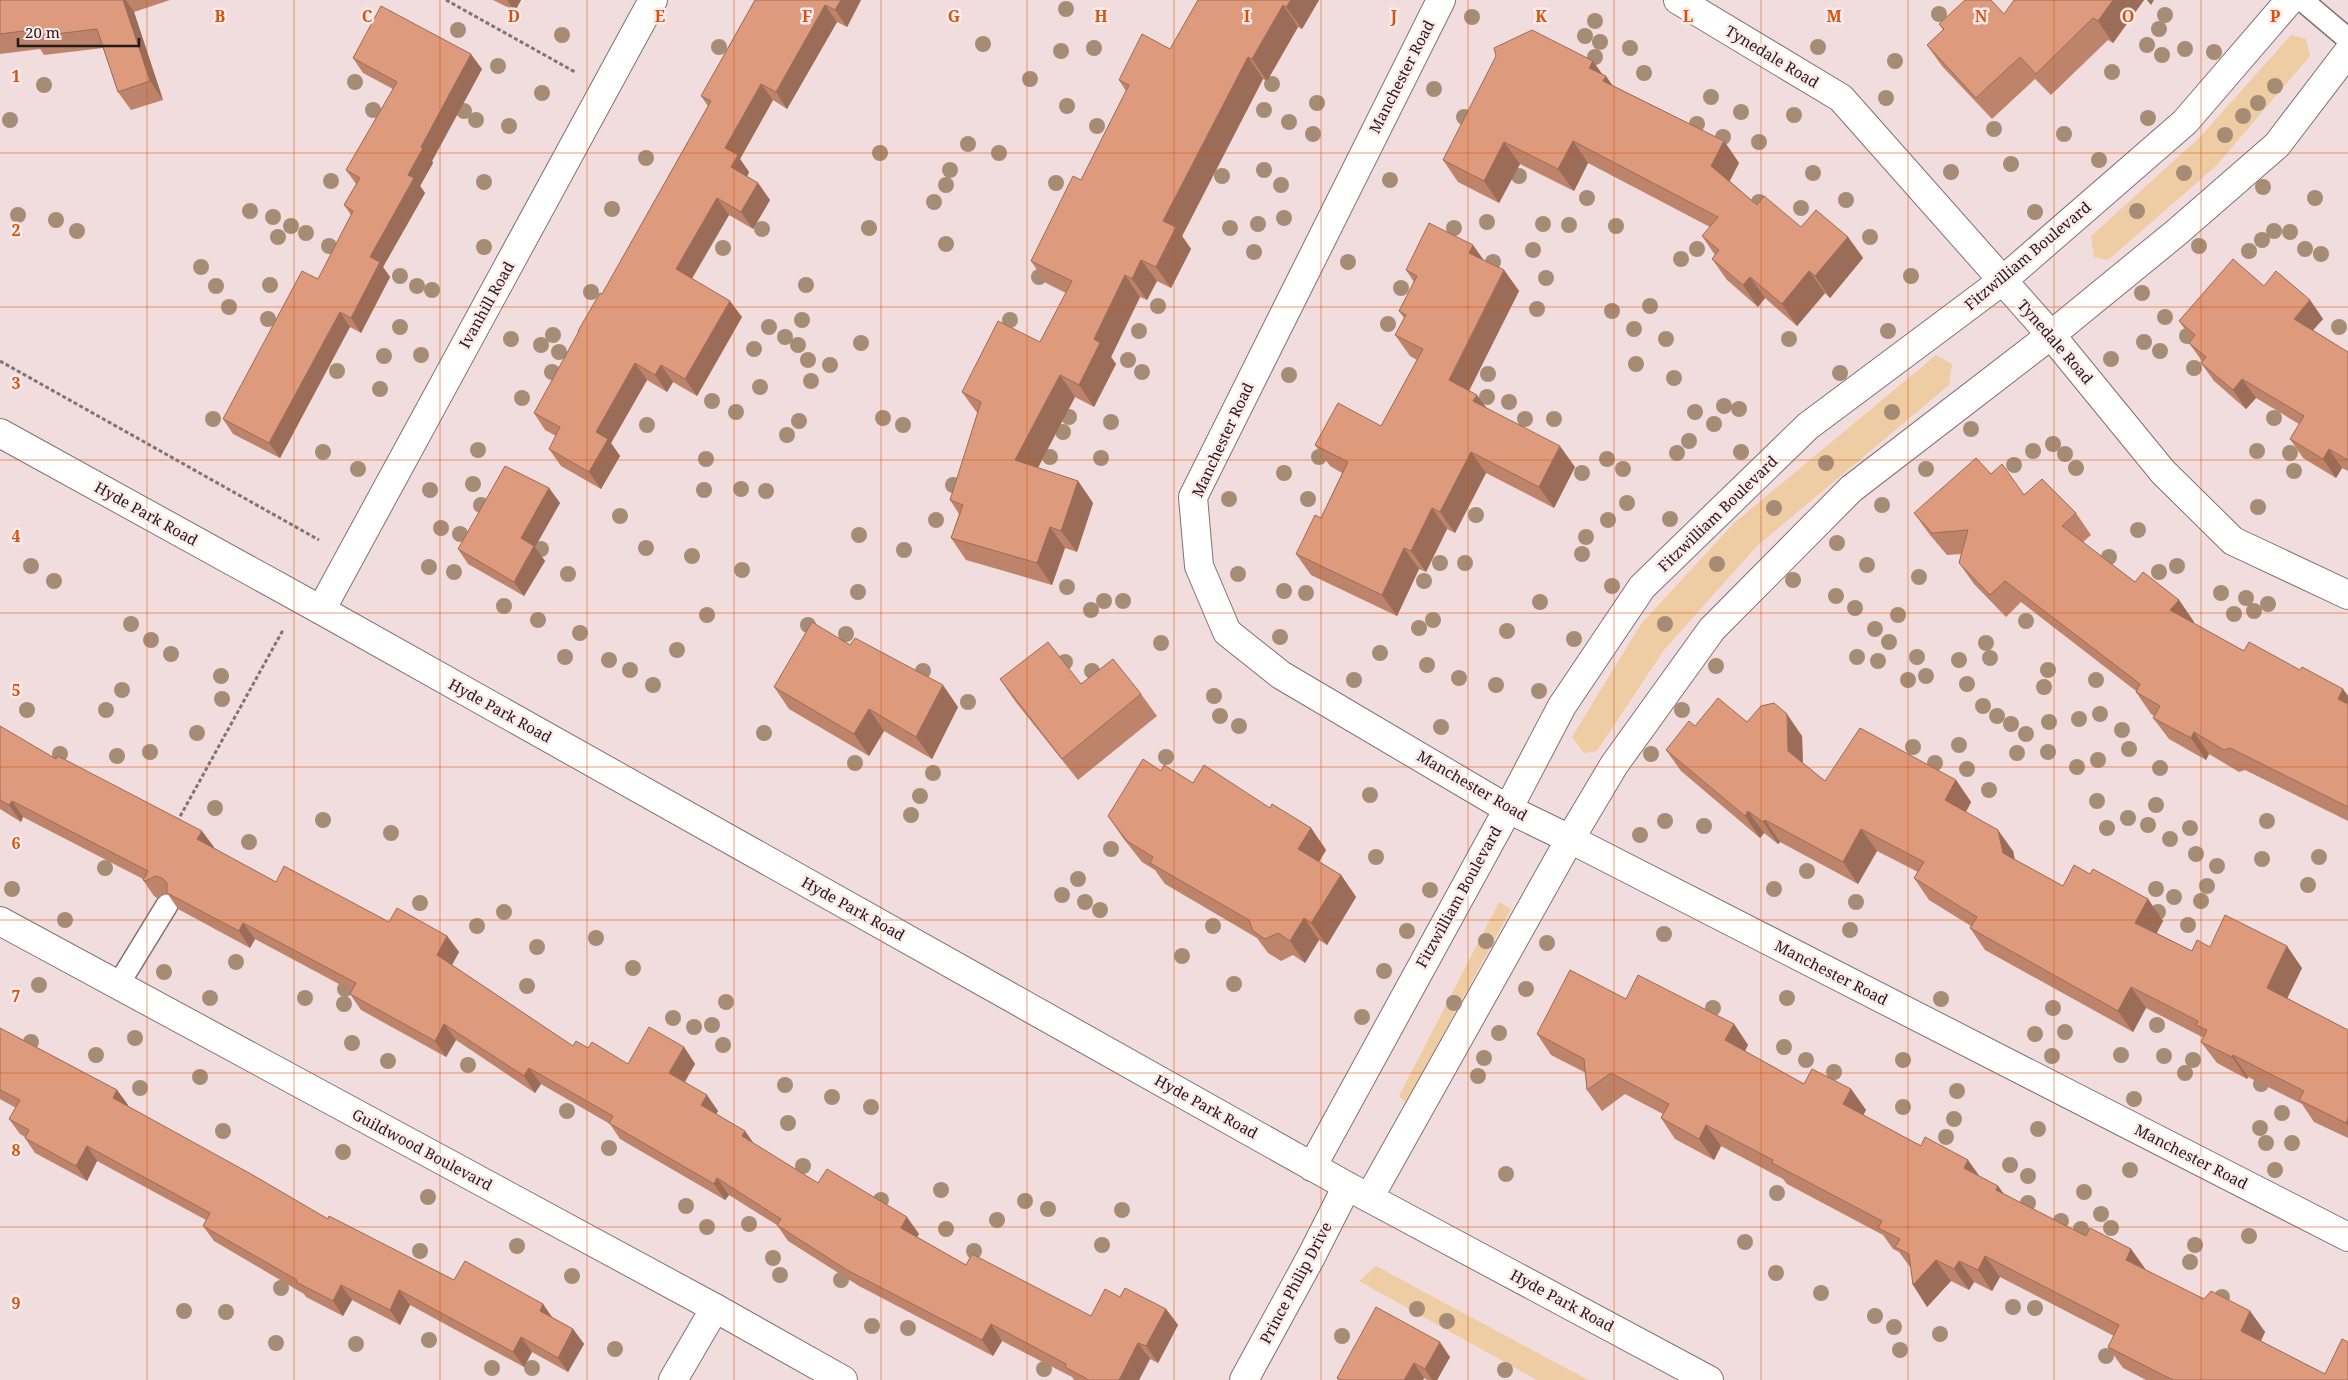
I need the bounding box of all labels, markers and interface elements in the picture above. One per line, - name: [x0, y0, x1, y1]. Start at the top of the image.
- text: B: [215, 5, 226, 27]
- text: C: [362, 5, 373, 27]
- text: D: [508, 5, 520, 27]
- text: E: [655, 5, 665, 27]
- text: F: [802, 5, 812, 27]
- text: G: [948, 5, 960, 27]
- text: H: [1094, 5, 1108, 27]
- text: I: [1244, 5, 1250, 27]
- text: J: [1390, 5, 1398, 27]
- text: K: [1535, 5, 1547, 27]
- text: L: [1683, 5, 1693, 27]
- text: M: [1826, 5, 1842, 27]
- text: N: [1975, 5, 1988, 27]
- text: O: [2122, 5, 2134, 27]
- text: P: [2270, 5, 2280, 27]
- scale bar: [18, 15, 139, 47]
- street label: Manchester Road: [1364, 17, 1438, 136]
- street label: Tynedale Road: [1722, 20, 1823, 92]
- text: 20 m: [25, 22, 60, 42]
- text: 1: [11, 65, 21, 87]
- street label: Fitzwilliam Boulevard: [1960, 196, 2095, 314]
- text: 2: [11, 219, 21, 241]
- street label: Ivanhill Road: [454, 258, 518, 351]
- street label: Tynedale Road: [2014, 295, 2098, 388]
- text: 3: [11, 372, 21, 394]
- street label: Manchester Road: [1187, 379, 1257, 500]
- street label: Fitzwilliam Boulevard: [1653, 451, 1781, 576]
- street label: Hyde Park Road: [91, 477, 202, 550]
- text: 4: [11, 525, 21, 547]
- street label: Hyde Park Road: [445, 674, 556, 747]
- text: 5: [11, 679, 21, 701]
- street label: Manchester Road: [1414, 745, 1531, 825]
- street label: Fitzwilliam Boulevard: [1411, 822, 1505, 971]
- text: 6: [11, 832, 21, 854]
- street label: Hyde Park Road: [798, 872, 909, 945]
- street label: Manchester Road: [1772, 935, 1891, 1009]
- text: 7: [11, 985, 21, 1007]
- street label: Hyde Park Road: [1151, 1070, 1262, 1143]
- street label: Guildwood Boulevard: [349, 1104, 496, 1195]
- street label: Manchester Road: [2132, 1119, 2251, 1193]
- text: 8: [11, 1139, 21, 1161]
- street label: Prince Philip Drive: [1255, 1218, 1336, 1347]
- street label: Hyde Park Road: [1507, 1264, 1618, 1336]
- text: 9: [11, 1292, 21, 1314]

